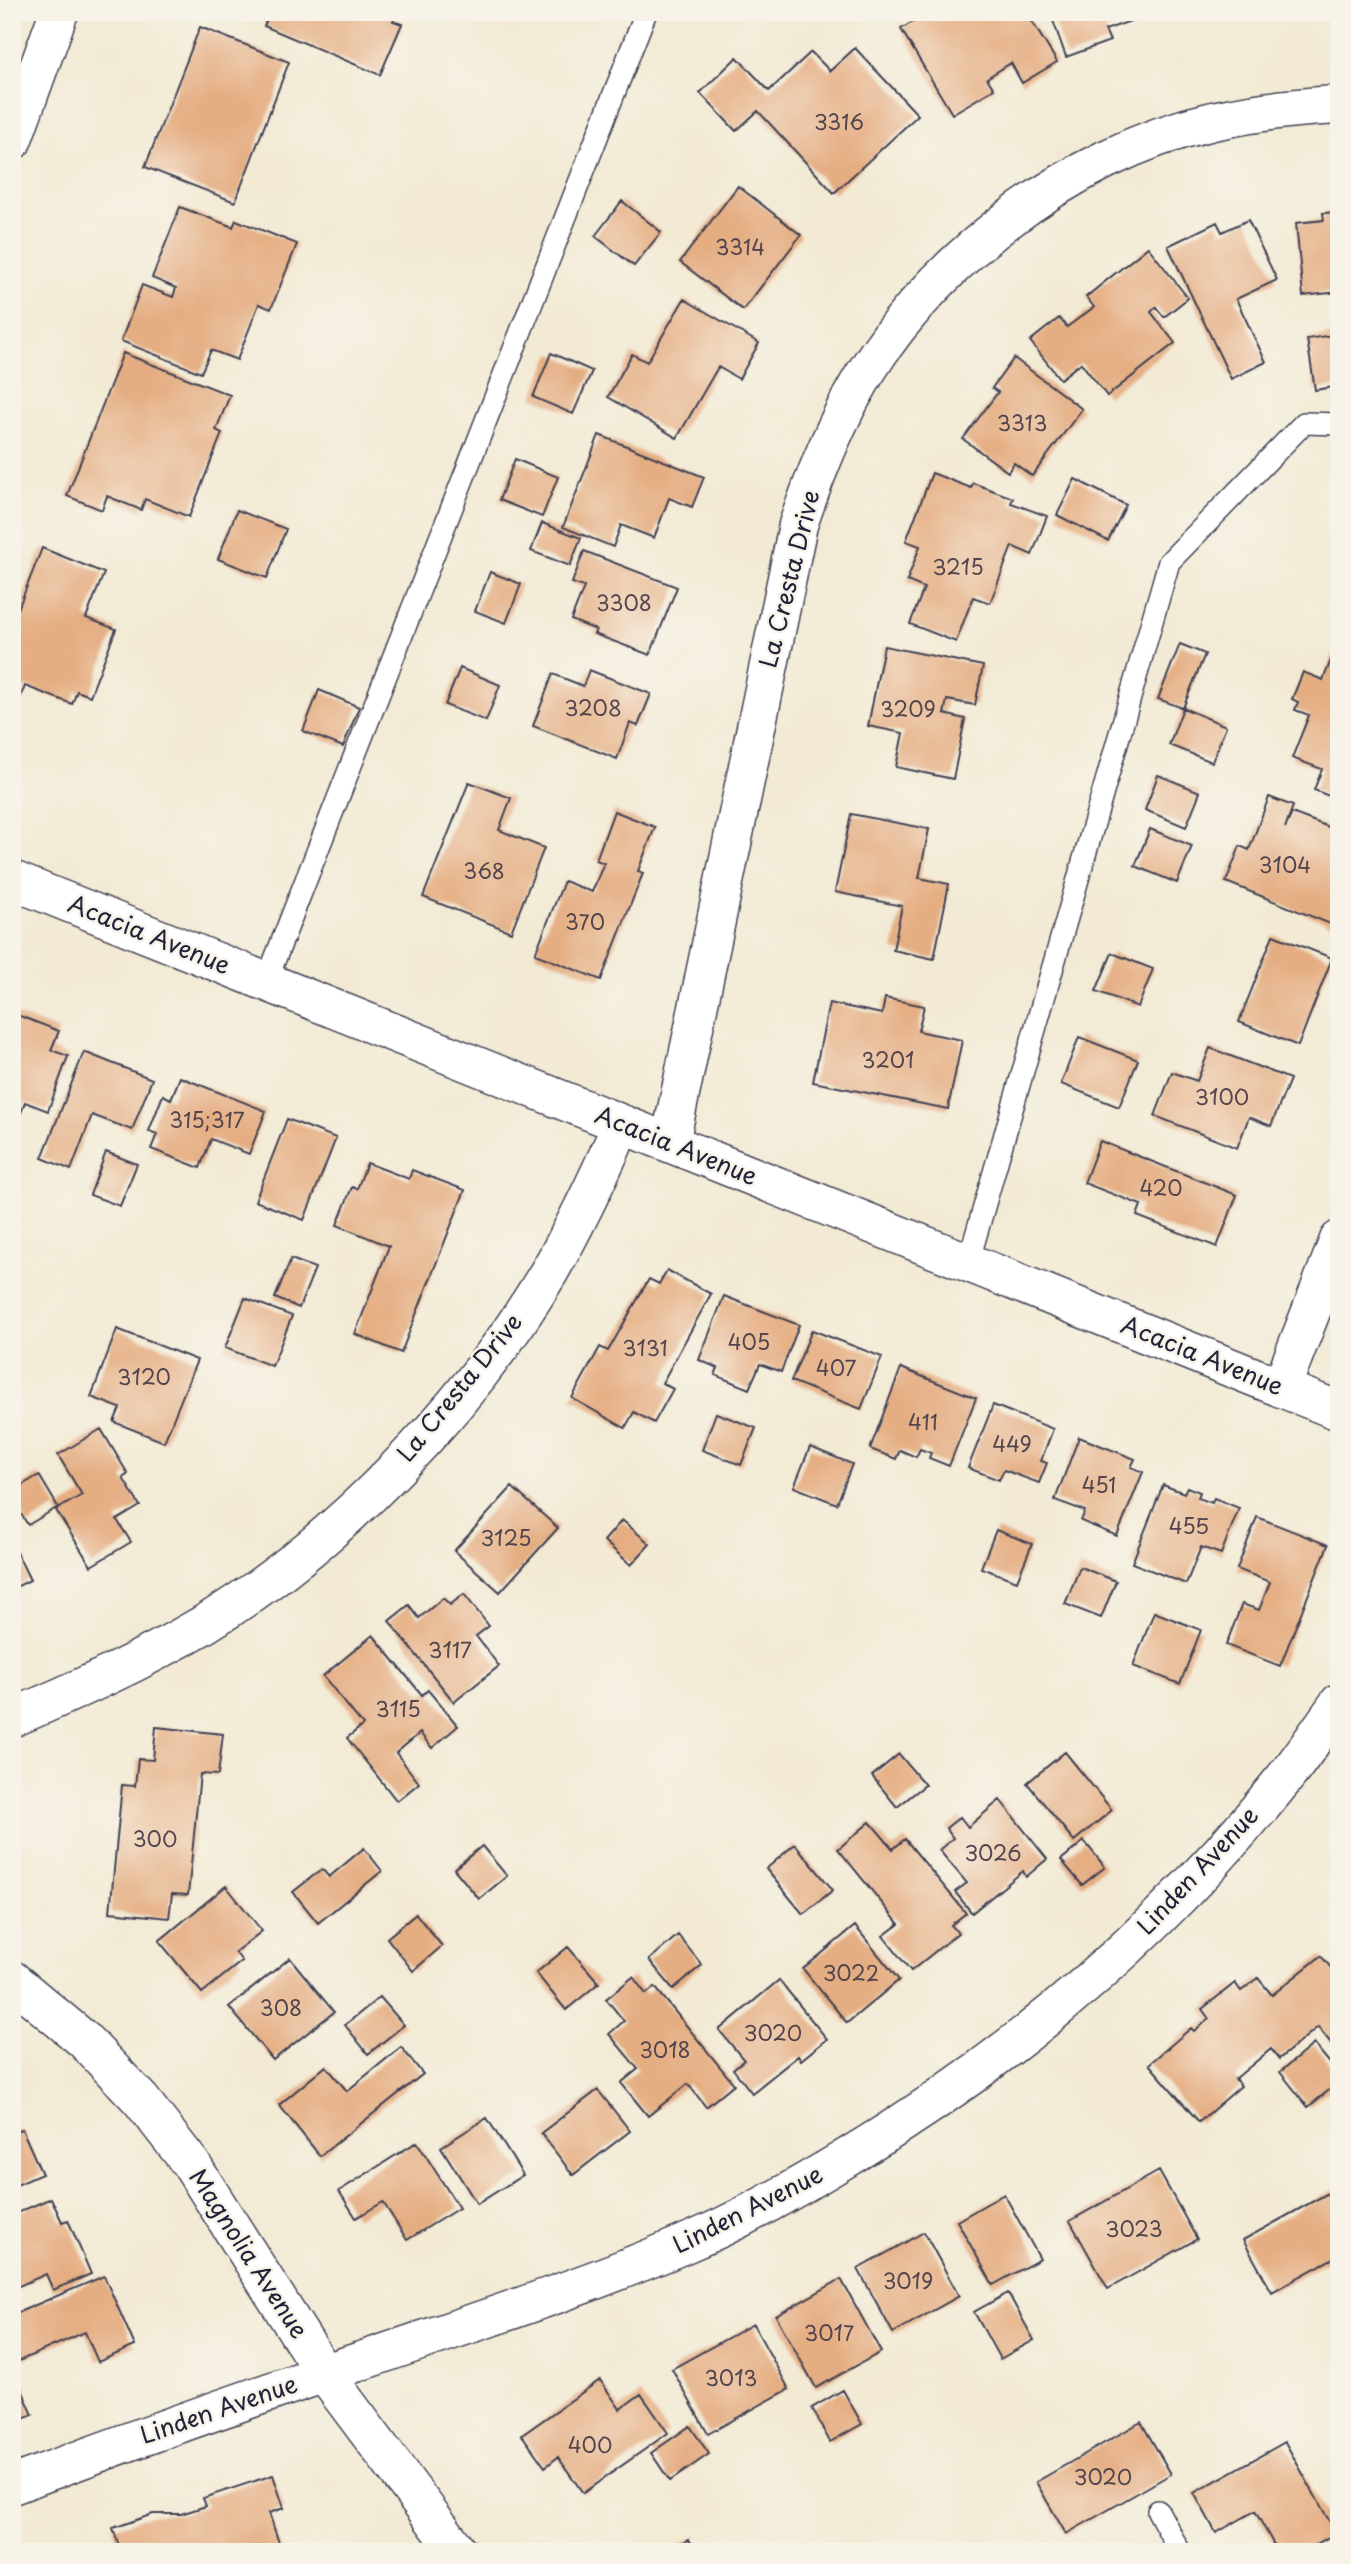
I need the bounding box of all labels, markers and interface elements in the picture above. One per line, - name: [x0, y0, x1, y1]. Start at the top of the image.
- house number: 3316: [814, 105, 864, 137]
- house number: 3314: [715, 230, 765, 262]
- house number: 3313: [997, 406, 1047, 438]
- street label: La Cresta Drive: [749, 486, 828, 671]
- house number: 3215: [932, 550, 984, 582]
- house number: 3308: [596, 586, 652, 618]
- house number: 3208: [564, 691, 622, 723]
- house number: 3209: [880, 692, 936, 724]
- house number: 3104: [1259, 848, 1311, 880]
- house number: 368: [463, 854, 505, 886]
- street label: Acacia Avenue: [63, 884, 236, 982]
- house number: 370: [565, 905, 605, 937]
- house number: 3201: [862, 1043, 914, 1075]
- house number: 3100: [1195, 1080, 1249, 1112]
- street label: Acacia Avenue: [590, 1095, 763, 1193]
- house number: 315;317: [169, 1103, 245, 1135]
- house number: 420: [1140, 1171, 1183, 1203]
- street label: La Cresta Drive: [387, 1305, 530, 1469]
- street label: Acacia Avenue: [1116, 1305, 1289, 1403]
- house number: 405: [728, 1325, 770, 1357]
- house number: 3131: [622, 1331, 668, 1363]
- house number: 407: [816, 1351, 856, 1383]
- house number: 3120: [117, 1360, 171, 1392]
- house number: 411: [908, 1405, 938, 1437]
- house number: 449: [992, 1427, 1032, 1459]
- house number: 451: [1082, 1468, 1116, 1500]
- house number: 455: [1169, 1509, 1209, 1541]
- house number: 3125: [481, 1521, 531, 1553]
- house number: 3117: [428, 1633, 472, 1665]
- house number: 3115: [375, 1692, 421, 1724]
- street label: Linden Avenue: [1127, 1797, 1266, 1942]
- house number: 300: [133, 1822, 177, 1854]
- house number: 3026: [964, 1836, 1022, 1868]
- house number: 3022: [823, 1956, 879, 1988]
- house number: 308: [260, 1991, 302, 2023]
- house number: 3020: [744, 2016, 802, 2048]
- house number: 3018: [639, 2033, 691, 2065]
- street label: Linden Avenue: [666, 2155, 828, 2261]
- street label: Magnolia Avenue: [181, 2161, 318, 2345]
- house number: 3023: [1105, 2212, 1163, 2244]
- house number: 3019: [883, 2264, 933, 2296]
- house number: 3017: [804, 2316, 854, 2348]
- house number: 3013: [704, 2361, 758, 2393]
- street label: Linden Avenue: [135, 2364, 302, 2452]
- house number: 400: [568, 2428, 612, 2460]
- house number: 3020: [1074, 2460, 1132, 2492]

